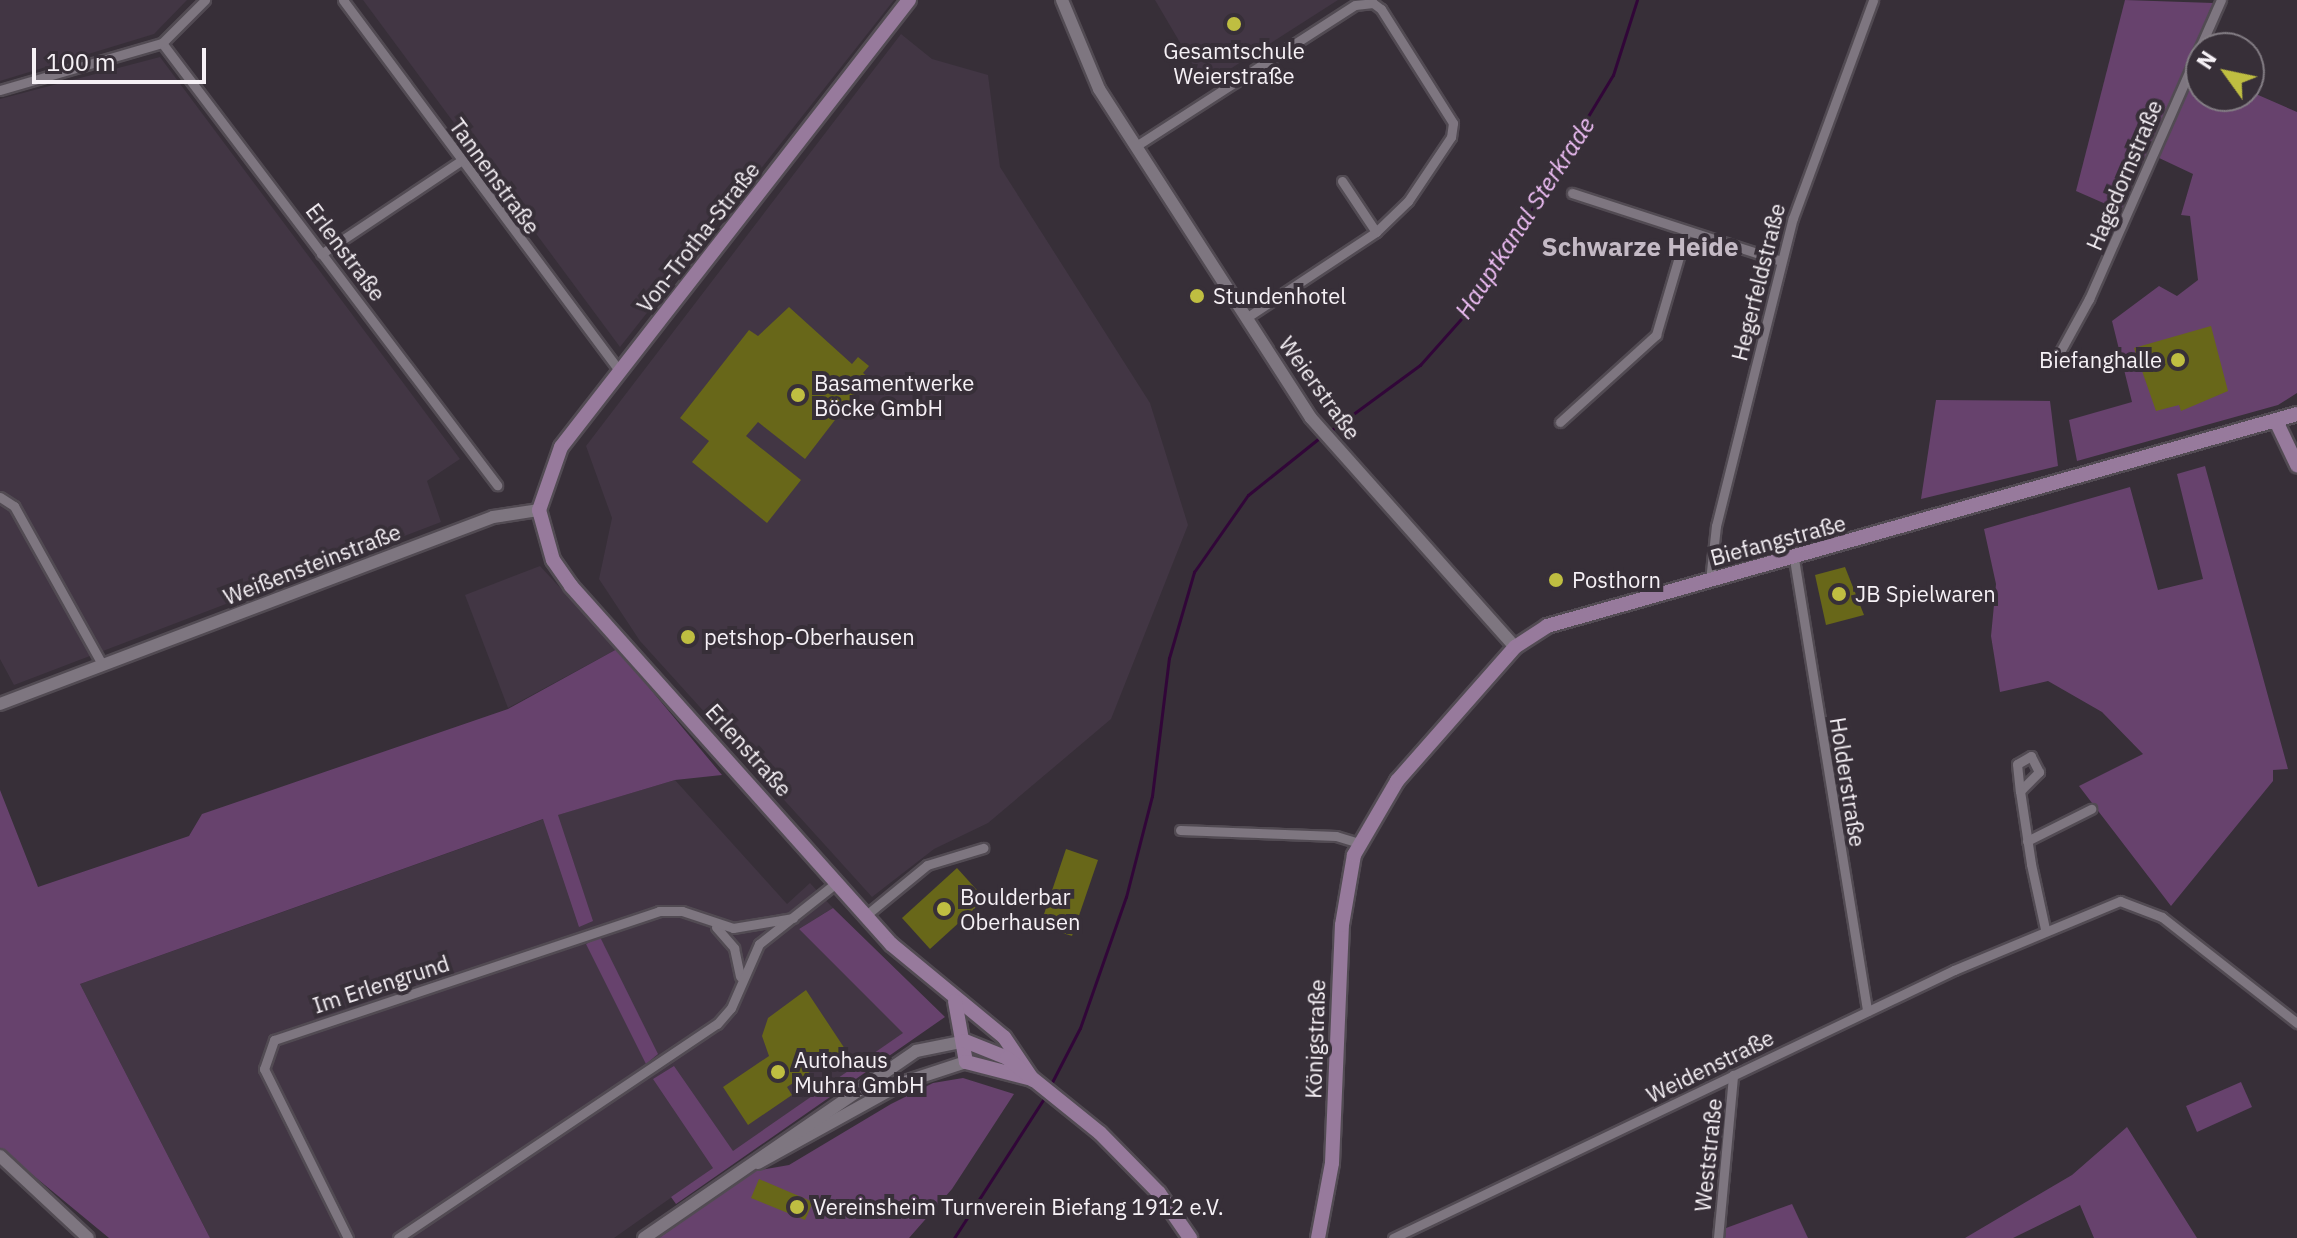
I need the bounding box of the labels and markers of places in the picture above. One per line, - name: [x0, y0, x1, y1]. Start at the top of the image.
- marker: Gesamtschule Weierstraße: [1225, 15, 1243, 33]
- place label: Gesamtschule Weierstraße: [1163, 37, 1305, 88]
- place label: Stundenhotel: [1213, 283, 1346, 309]
- marker: Stundenhotel: [1188, 287, 1206, 305]
- place label: Biefanghalle: [2039, 347, 2162, 373]
- marker: Biefanghalle: [2169, 351, 2187, 369]
- place label: Basamentwerke Böcke GmbH: [814, 369, 974, 420]
- marker: Basamentwerke Böcke GmbH: [789, 386, 807, 404]
- place label: Posthorn: [1572, 567, 1661, 593]
- marker: Posthorn: [1547, 571, 1565, 589]
- place label: JB Spielwaren: [1855, 581, 1996, 607]
- marker: JB Spielwaren: [1830, 585, 1848, 603]
- place label: petshop-Oberhausen: [704, 624, 915, 650]
- marker: petshop-Oberhausen: [679, 628, 697, 646]
- place label: Boulderbar Oberhausen: [960, 883, 1081, 934]
- marker: Boulderbar Oberhausen: [935, 900, 953, 918]
- place label: Autohaus Muhra GmbH: [794, 1046, 925, 1098]
- marker: Autohaus Muhra GmbH: [769, 1063, 787, 1081]
- place label: Vereinsheim Turnverein Biefang 1912 e.V.: [813, 1194, 1224, 1220]
- marker: Vereinsheim Turnverein Biefang 1912 e.V.: [788, 1198, 806, 1216]

